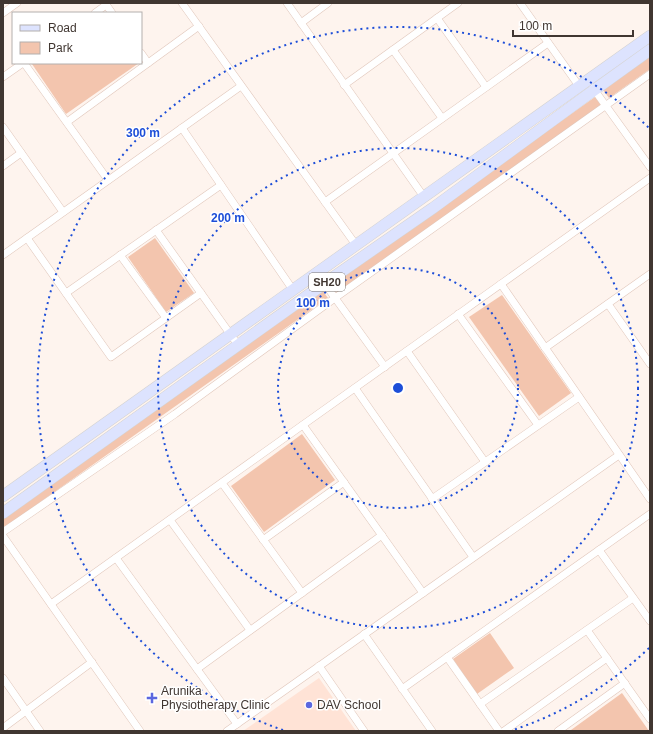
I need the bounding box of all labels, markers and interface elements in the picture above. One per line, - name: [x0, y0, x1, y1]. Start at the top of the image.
- legend: [12, 12, 142, 64]
- scale bar: [513, 12, 633, 38]
- text: 100 m: [519, 19, 552, 33]
- text: Road: [48, 21, 77, 35]
- text: Park: [48, 41, 74, 55]
- text: 300 m: [126, 126, 160, 140]
- text: 200 m: [211, 211, 245, 225]
- road number: SH20: [309, 273, 345, 291]
- text: 100 m: [296, 296, 330, 310]
- centre of rings: [391, 381, 405, 395]
- place label: Arunika Physiotherapy Clinic: [161, 684, 270, 712]
- marker: Arunika Physiotherapy Clinic: [146, 692, 158, 704]
- place label: DAV School: [317, 698, 381, 712]
- marker: DAV School: [304, 700, 314, 710]

